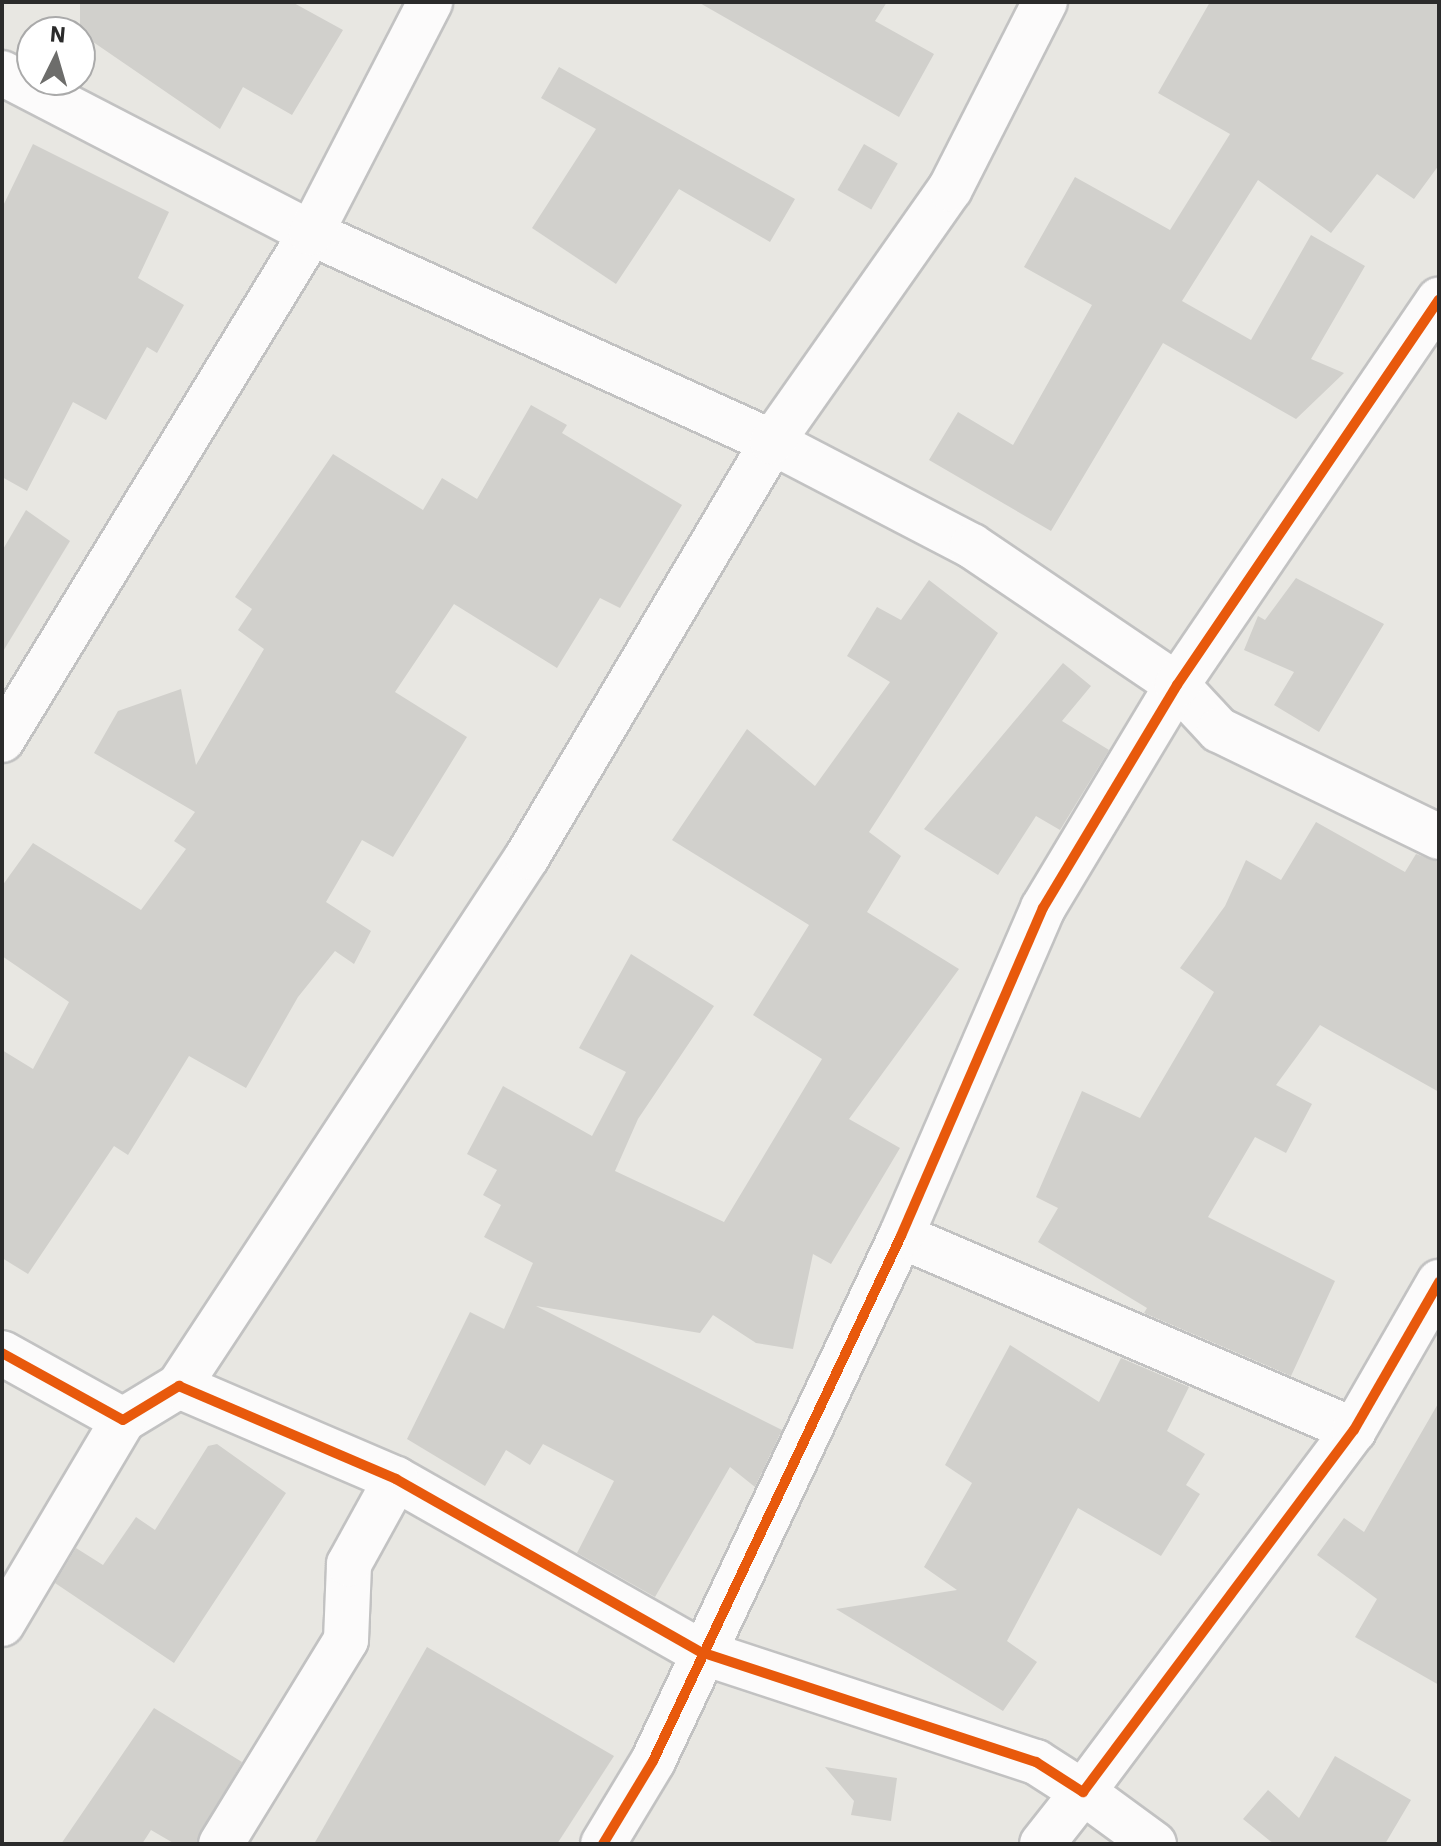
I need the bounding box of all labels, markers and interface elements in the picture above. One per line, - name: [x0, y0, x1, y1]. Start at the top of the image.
- north arrow: [16, 16, 96, 96]
- text: N: [49, 18, 67, 49]

